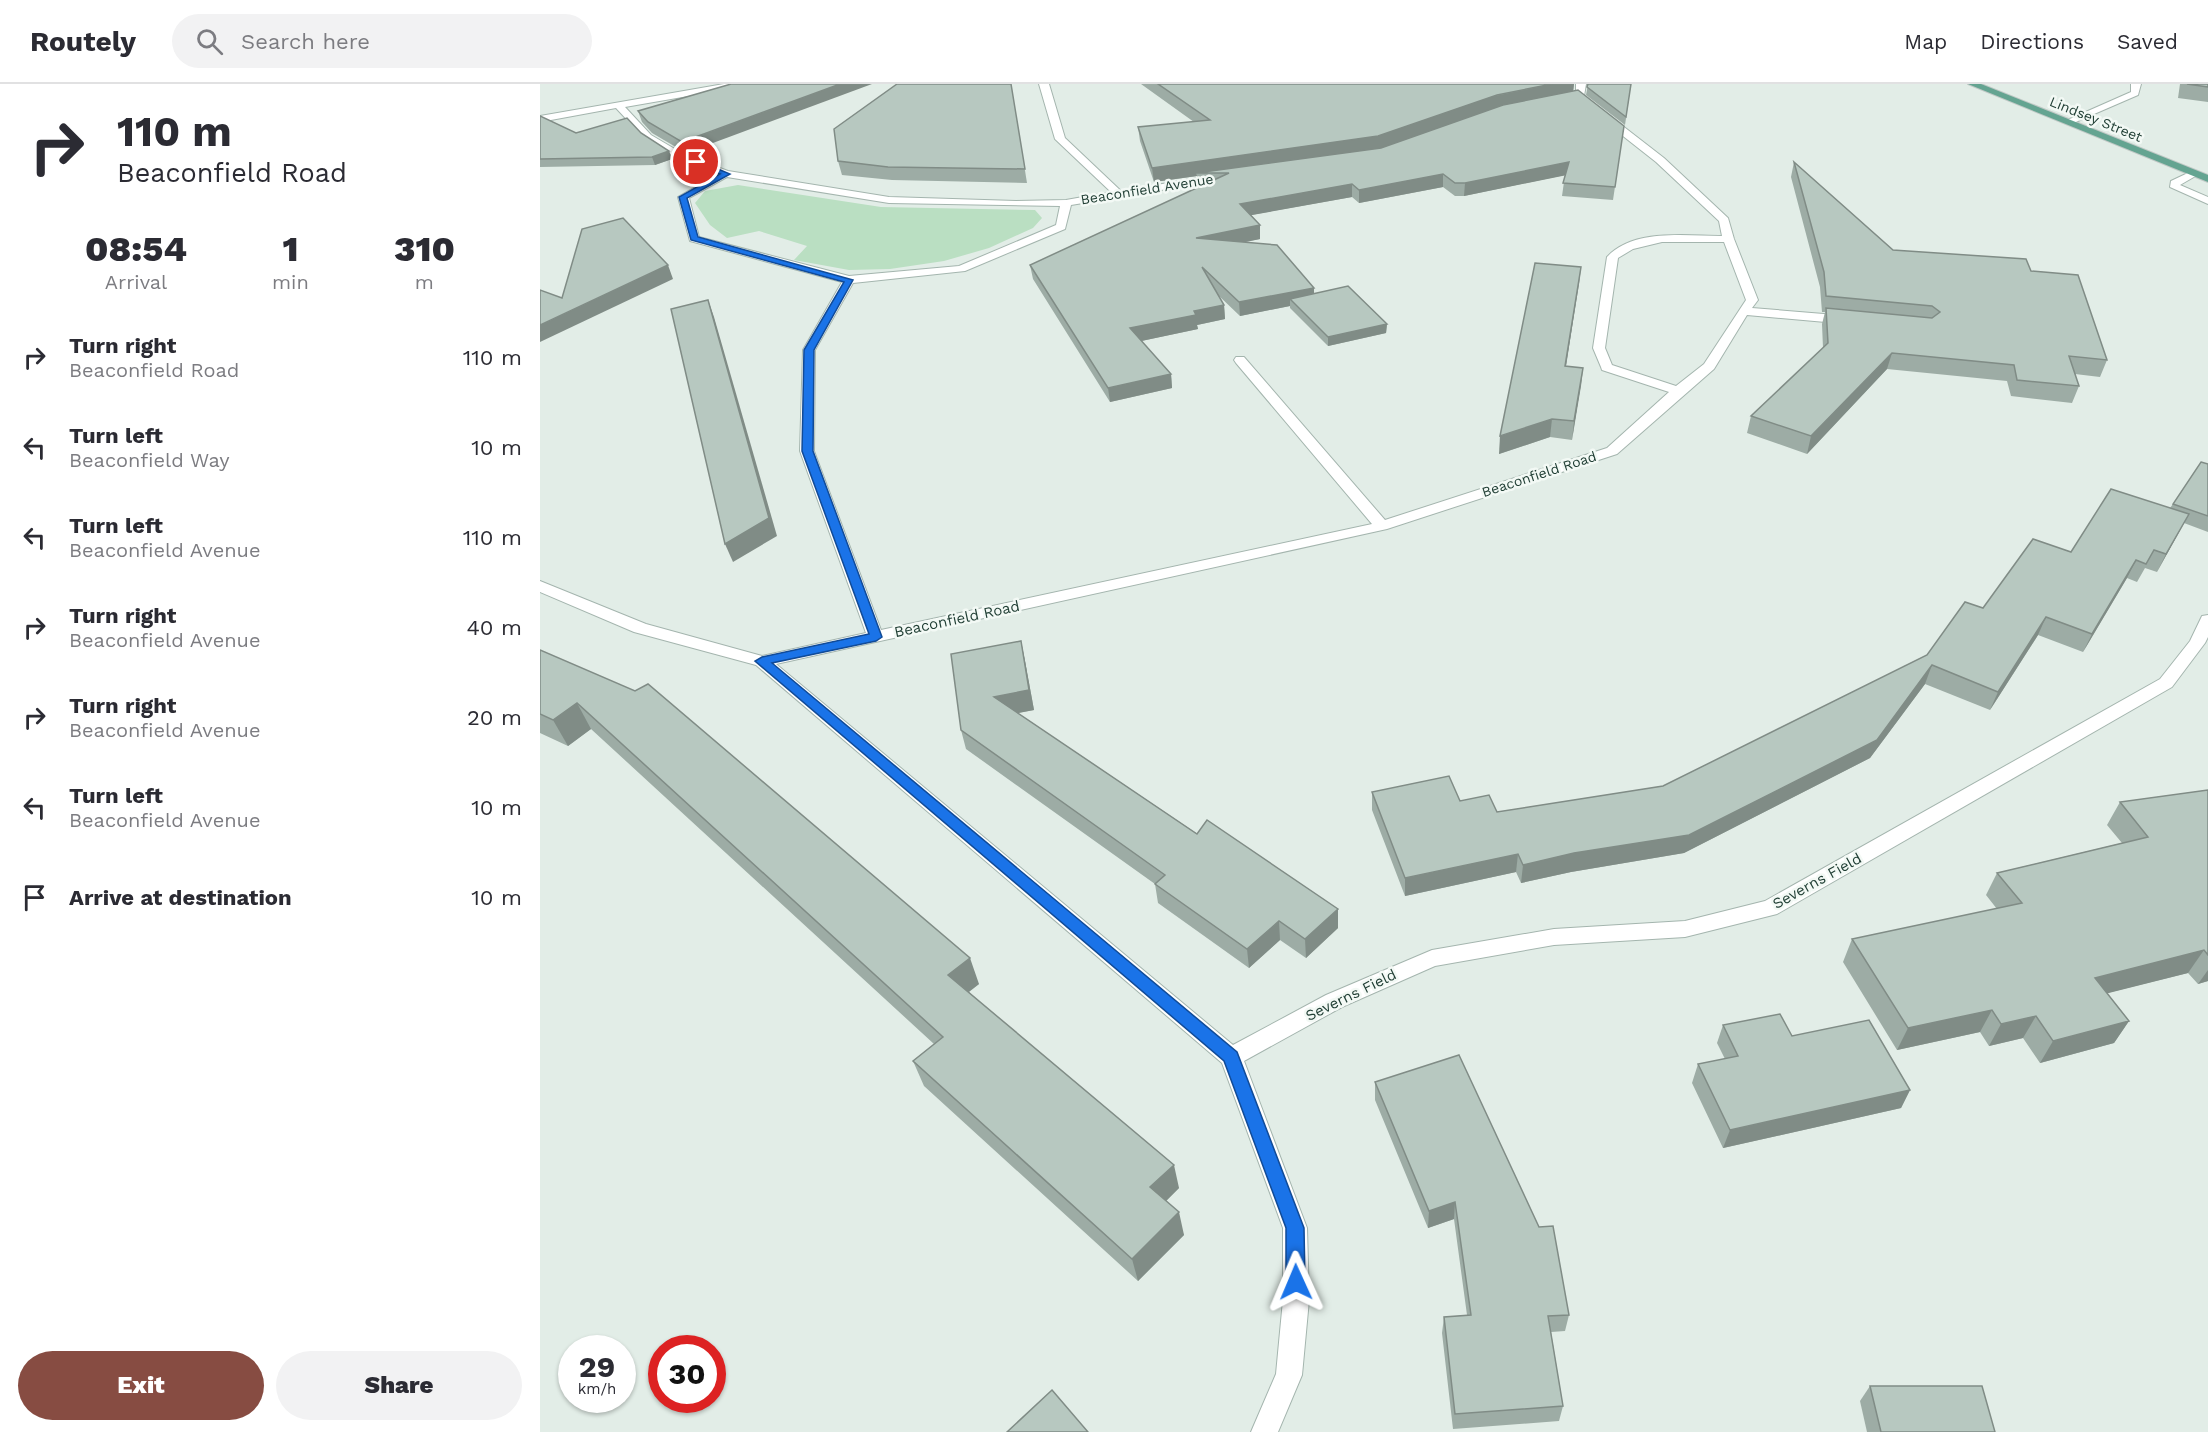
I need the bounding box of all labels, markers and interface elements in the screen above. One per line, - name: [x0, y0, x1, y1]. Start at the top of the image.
- search box: [172, 14, 592, 68]
- text: Routely: [30, 25, 136, 58]
- icon: search: [193, 25, 226, 58]
- text: Search here: [241, 29, 370, 54]
- text: Map: [1904, 29, 1947, 54]
- text: Directions: [1980, 29, 2084, 54]
- text: Saved: [2117, 29, 2178, 54]
- street label: Lindsey Street: [2047, 93, 2145, 145]
- text: 110 m: [117, 107, 232, 156]
- icon: right: [18, 108, 96, 186]
- pin: [670, 136, 721, 187]
- icon: arrive: [679, 145, 712, 178]
- text: Beaconfield Road: [117, 157, 347, 189]
- street label: Beaconfield Avenue: [1080, 171, 1214, 207]
- text: 08:54: [85, 228, 187, 270]
- text: 1: [282, 228, 298, 270]
- text: 310: [394, 228, 455, 270]
- text: Arrival: [105, 270, 167, 294]
- text: min: [272, 270, 309, 294]
- text: m: [415, 270, 434, 294]
- text: Turn right: [69, 333, 176, 358]
- icon: right: [18, 341, 51, 374]
- text: 110 m: [463, 345, 522, 370]
- text: Beaconfield Road: [69, 358, 239, 382]
- text: Turn left: [69, 423, 163, 448]
- icon: left: [18, 431, 51, 464]
- text: 10 m: [471, 435, 522, 460]
- text: Beaconfield Way: [69, 448, 230, 472]
- street label: Beaconfield Road: [1480, 448, 1598, 500]
- text: Turn left: [69, 513, 163, 538]
- icon: left: [18, 521, 51, 554]
- text: 110 m: [463, 525, 522, 550]
- text: Beaconfield Avenue: [69, 538, 261, 562]
- street label: Beaconfield Road: [893, 597, 1021, 641]
- text: Turn right: [69, 603, 176, 628]
- icon: right: [18, 611, 51, 644]
- text: 40 m: [466, 615, 522, 640]
- text: Beaconfield Avenue: [69, 628, 261, 652]
- text: Turn right: [69, 693, 176, 718]
- icon: right: [18, 701, 51, 734]
- text: 20 m: [467, 705, 522, 730]
- text: Beaconfield Avenue: [69, 718, 261, 742]
- text: Turn left: [69, 783, 163, 808]
- icon: left: [18, 791, 51, 824]
- text: 10 m: [471, 795, 522, 820]
- text: Beaconfield Avenue: [69, 808, 261, 832]
- street label: Severns Field: [1769, 849, 1865, 913]
- icon: arrive: [18, 881, 51, 914]
- text: Arrive at destination: [69, 885, 292, 910]
- text: 10 m: [471, 885, 522, 910]
- street label: Severns Field: [1303, 965, 1399, 1025]
- position arrow: [1264, 1250, 1328, 1314]
- speed limit sign: 30: [648, 1335, 726, 1413]
- text: 29: [579, 1349, 615, 1384]
- button: Exit: [18, 1351, 264, 1420]
- button: Share: [276, 1351, 522, 1420]
- text: km/h: [578, 1380, 616, 1398]

